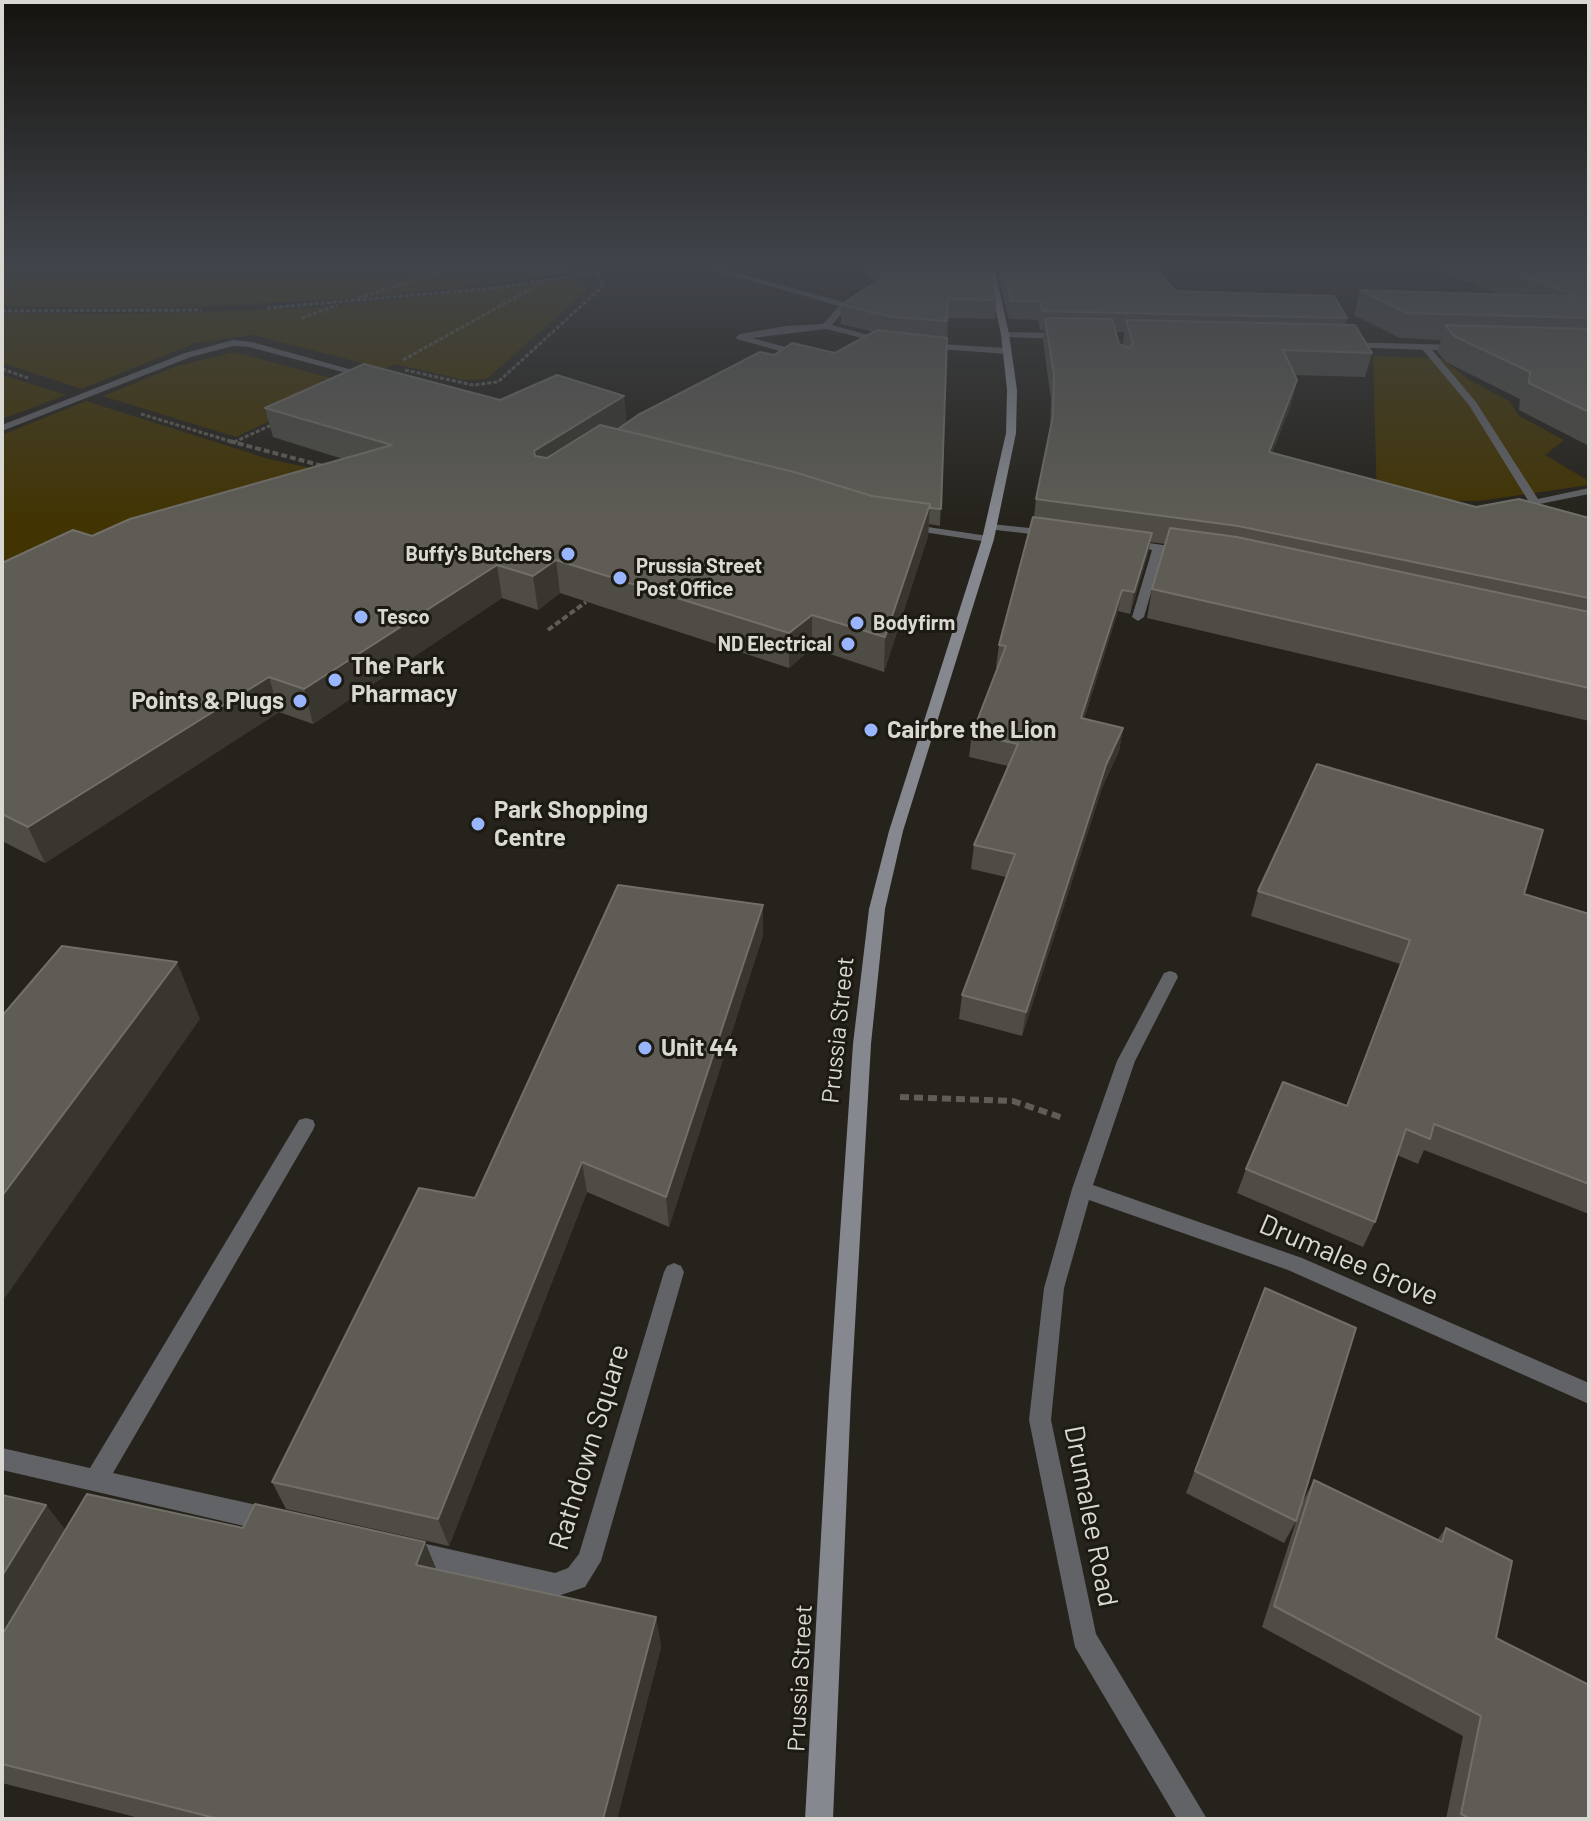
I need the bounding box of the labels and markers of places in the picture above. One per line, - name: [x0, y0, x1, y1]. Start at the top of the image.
- place label: Buffy's Butchers: [406, 542, 552, 566]
- marker: Buffy's Butchers: [559, 545, 577, 563]
- place label: Prussia Street Post Office: [636, 554, 762, 601]
- marker: Prussia Street Post Office: [611, 569, 629, 587]
- place label: Tesco: [377, 605, 430, 629]
- marker: Tesco: [352, 608, 370, 626]
- place label: Bodyfirm: [873, 611, 955, 635]
- marker: Bodyfirm: [848, 614, 866, 632]
- place label: ND Electrical: [718, 632, 832, 656]
- marker: ND Electrical: [839, 635, 857, 653]
- place label: The Park Pharmacy: [351, 652, 458, 708]
- marker: The Park Pharmacy: [326, 671, 344, 689]
- place label: Points & Plugs: [131, 687, 284, 715]
- marker: Points & Plugs: [291, 692, 309, 710]
- place label: Cairbre the Lion: [887, 716, 1056, 744]
- marker: Cairbre the Lion: [862, 721, 880, 739]
- place label: Park Shopping Centre: [494, 796, 648, 852]
- marker: Park Shopping Centre: [469, 815, 487, 833]
- place label: Unit 44: [661, 1034, 738, 1062]
- marker: Unit 44: [636, 1039, 654, 1057]

